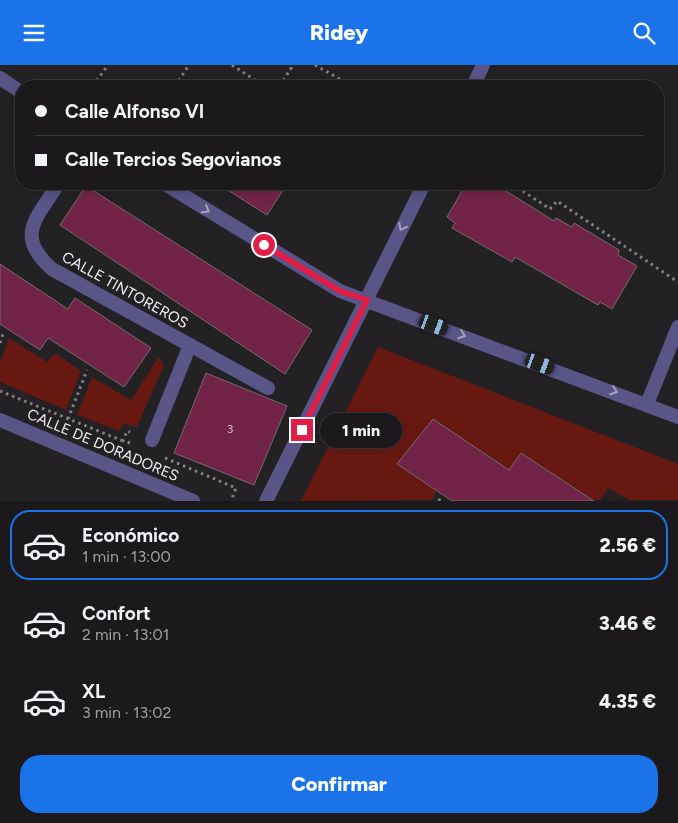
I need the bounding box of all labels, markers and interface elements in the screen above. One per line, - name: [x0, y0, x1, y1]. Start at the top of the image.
- icon: menu: [20, 19, 48, 47]
- text: Ridey: [310, 19, 368, 46]
- icon: search: [630, 19, 658, 47]
- text: Calle Alfonso VI: [65, 100, 204, 123]
- text: Calle Tercios Segovianos: [65, 148, 281, 171]
- one-way arrow: [201, 203, 210, 213]
- one-way arrow: [398, 222, 408, 231]
- route start: [253, 234, 275, 256]
- street label: CALLE TINTOREROS: [59, 248, 191, 332]
- car: [417, 313, 450, 337]
- one-way arrow: [457, 329, 466, 339]
- car: [523, 352, 556, 376]
- one-way arrow: [610, 386, 618, 396]
- street label: CALLE DE DORADORES: [24, 405, 182, 485]
- callout: 1 min: [320, 413, 402, 447]
- route end: [291, 419, 313, 441]
- text: 1 min: [342, 421, 380, 440]
- house number: 3: [227, 422, 233, 436]
- icon: car: [22, 523, 67, 568]
- text: Económico: [82, 524, 179, 547]
- text: 2.56 €: [600, 534, 656, 557]
- text: 1 min · 13:00: [82, 547, 171, 566]
- icon: car: [22, 601, 67, 646]
- text: Confort: [82, 602, 151, 625]
- text: 3.46 €: [599, 612, 656, 635]
- text: 2 min · 13:01: [82, 625, 169, 644]
- icon: car: [22, 679, 67, 724]
- text: XL: [82, 680, 105, 703]
- text: 4.35 €: [599, 690, 656, 713]
- text: 3 min · 13:02: [82, 703, 171, 722]
- button: Confirmar: [20, 755, 658, 813]

